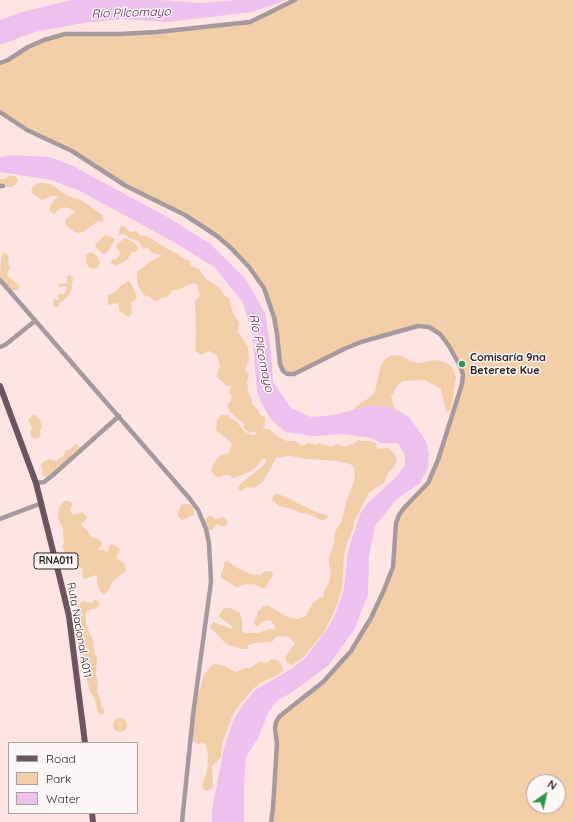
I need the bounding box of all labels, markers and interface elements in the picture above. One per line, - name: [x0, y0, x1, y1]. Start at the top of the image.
- water label: Río Pilcomayo: [91, 4, 171, 22]
- water label: Río Pilcomayo: [246, 313, 276, 393]
- place label: Comisaría 9na Beterete Kue: [470, 351, 546, 377]
- marker: Comisaría 9na Beterete Kue: [457, 359, 467, 369]
- road number: RNA011: [34, 553, 78, 569]
- street label: Ruta Nacional A011: [64, 581, 94, 679]
- legend: [8, 742, 138, 814]
- text: Road: [46, 751, 76, 766]
- text: Park: [46, 771, 71, 786]
- north arrow: [526, 774, 566, 814]
- text: N: [545, 777, 559, 793]
- text: Water: [46, 791, 80, 806]

